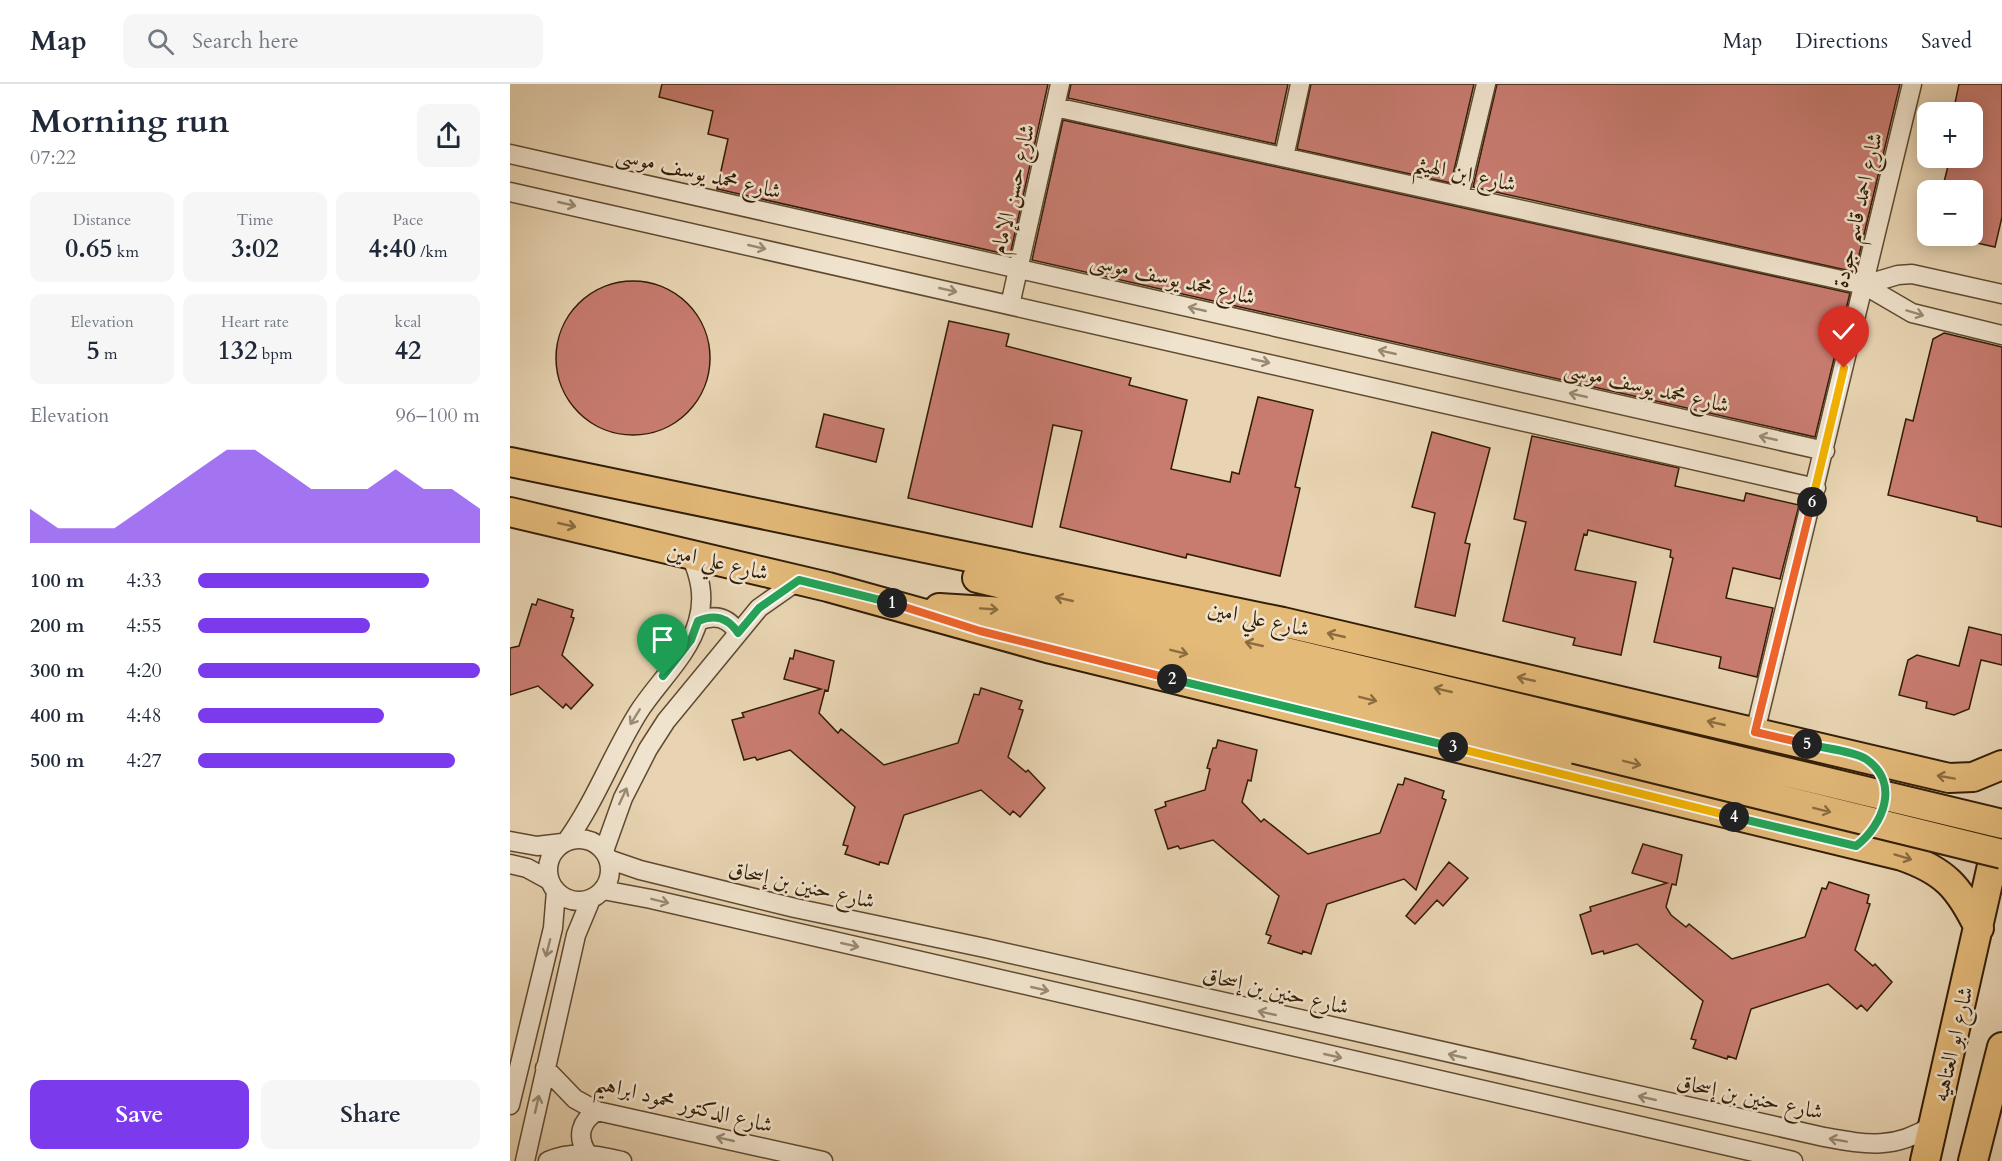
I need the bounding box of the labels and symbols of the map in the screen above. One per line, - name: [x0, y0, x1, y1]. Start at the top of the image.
- street label: شارع حسن الإمام: [983, 121, 1046, 258]
- street label: شارع احمد قاسم جودة: [1826, 130, 1896, 292]
- street label: شارع محمد يوسف موسى: [613, 139, 784, 209]
- street label: شارع ابن الهيثم: [1410, 149, 1519, 205]
- one-way arrow: [557, 199, 576, 211]
- one-way arrow: [748, 242, 767, 254]
- street label: شارع محمد يوسف موسى: [1087, 245, 1258, 315]
- one-way arrow: [938, 285, 957, 297]
- one-way arrow: [1188, 302, 1207, 314]
- pin: [1818, 306, 1869, 368]
- one-way arrow: [1905, 308, 1924, 319]
- one-way arrow: [1378, 345, 1397, 357]
- street label: شارع محمد يوسف موسى: [1561, 353, 1732, 423]
- one-way arrow: [1250, 356, 1270, 367]
- one-way arrow: [1568, 389, 1588, 400]
- one-way arrow: [1758, 432, 1777, 444]
- pin: 6: [1797, 487, 1827, 517]
- one-way arrow: [557, 520, 576, 532]
- street label: شارع علي امين: [663, 536, 771, 594]
- pin: 1: [877, 588, 907, 618]
- one-way arrow: [1055, 592, 1074, 604]
- street label: شارع علي امين: [1204, 594, 1312, 650]
- one-way arrow: [978, 604, 998, 615]
- pin: [637, 614, 688, 676]
- one-way arrow: [1327, 628, 1346, 640]
- one-way arrow: [1244, 638, 1263, 650]
- one-way arrow: [1169, 647, 1188, 658]
- pin: 2: [1157, 664, 1187, 694]
- one-way arrow: [1517, 672, 1536, 684]
- one-way arrow: [1434, 683, 1453, 695]
- one-way arrow: [1358, 693, 1377, 705]
- one-way arrow: [629, 708, 641, 725]
- one-way arrow: [1707, 716, 1726, 728]
- pin: 5: [1792, 729, 1822, 759]
- pin: 3: [1438, 732, 1468, 762]
- one-way arrow: [1622, 758, 1641, 770]
- one-way arrow: [1937, 771, 1957, 782]
- one-way arrow: [618, 788, 630, 806]
- pin: 4: [1719, 802, 1749, 832]
- one-way arrow: [1812, 804, 1831, 816]
- one-way arrow: [1893, 852, 1912, 863]
- street label: شارع حنين بن إسحاق: [725, 854, 878, 919]
- one-way arrow: [650, 895, 669, 907]
- one-way arrow: [541, 939, 553, 958]
- one-way arrow: [840, 940, 859, 951]
- street label: شارع حنين بن إسحاق: [1199, 960, 1352, 1025]
- one-way arrow: [1030, 983, 1049, 995]
- street label: شارع ابو العتاهيه: [1925, 984, 1984, 1105]
- one-way arrow: [1257, 1006, 1276, 1018]
- one-way arrow: [1448, 1050, 1467, 1061]
- one-way arrow: [1323, 1051, 1342, 1063]
- street label: شارع الدكتور محمود ابراهيم: [590, 1067, 776, 1146]
- street label: شارع حنين بن إسحاق: [1673, 1067, 1826, 1130]
- one-way arrow: [1638, 1092, 1658, 1103]
- one-way arrow: [532, 1095, 544, 1114]
- one-way arrow: [716, 1133, 735, 1144]
- one-way arrow: [1828, 1134, 1848, 1145]

